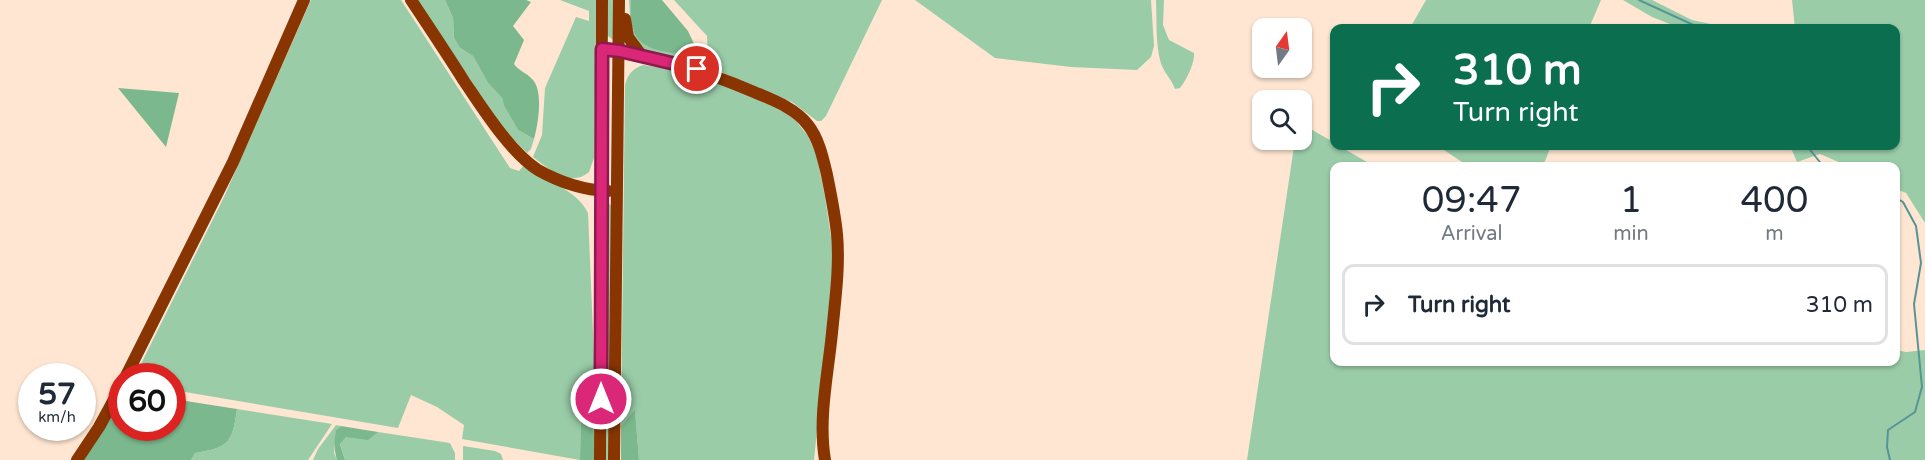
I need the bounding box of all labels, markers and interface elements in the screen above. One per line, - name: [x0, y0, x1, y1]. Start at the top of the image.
- north arrow: [1252, 18, 1312, 78]
- map controls: [1252, 18, 1312, 150]
- pin: [671, 43, 722, 94]
- text: 310 m: [1453, 45, 1582, 96]
- icon: right: [1354, 48, 1432, 126]
- icon: arrive: [680, 52, 713, 85]
- button: search: [1252, 90, 1312, 150]
- text: Turn right: [1453, 96, 1579, 129]
- text: 09:47: [1422, 179, 1522, 222]
- text: 1: [1620, 179, 1642, 222]
- text: 400: [1740, 179, 1808, 222]
- text: Arrival: [1441, 222, 1503, 246]
- text: min: [1613, 222, 1649, 246]
- text: m: [1765, 222, 1784, 246]
- icon: right: [1357, 288, 1390, 321]
- text: Turn right: [1408, 292, 1510, 318]
- text: 310 m: [1806, 292, 1873, 318]
- speed limit sign: 60: [108, 363, 186, 441]
- position arrow: [569, 367, 633, 431]
- text: 57: [38, 376, 76, 413]
- text: km/h: [38, 408, 76, 426]

